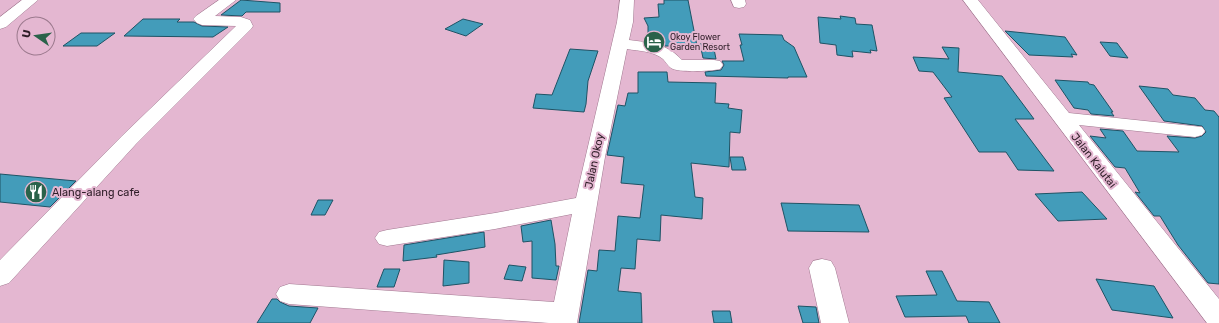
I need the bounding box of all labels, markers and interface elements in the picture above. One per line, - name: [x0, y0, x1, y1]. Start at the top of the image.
- north arrow: [16, 16, 56, 56]
- text: U: [20, 28, 34, 39]
- hotel icon: Okoy Flower Garden Resort: [641, 29, 667, 55]
- place label: Okoy Flower Garden Resort: [670, 32, 731, 52]
- street label: Jalan Kalutai: [1068, 130, 1119, 190]
- street label: Jalan Okoy: [582, 132, 607, 190]
- restaurant icon: Alang-alang cafe: [23, 179, 49, 205]
- place label: Alang-alang cafe: [52, 186, 140, 199]

